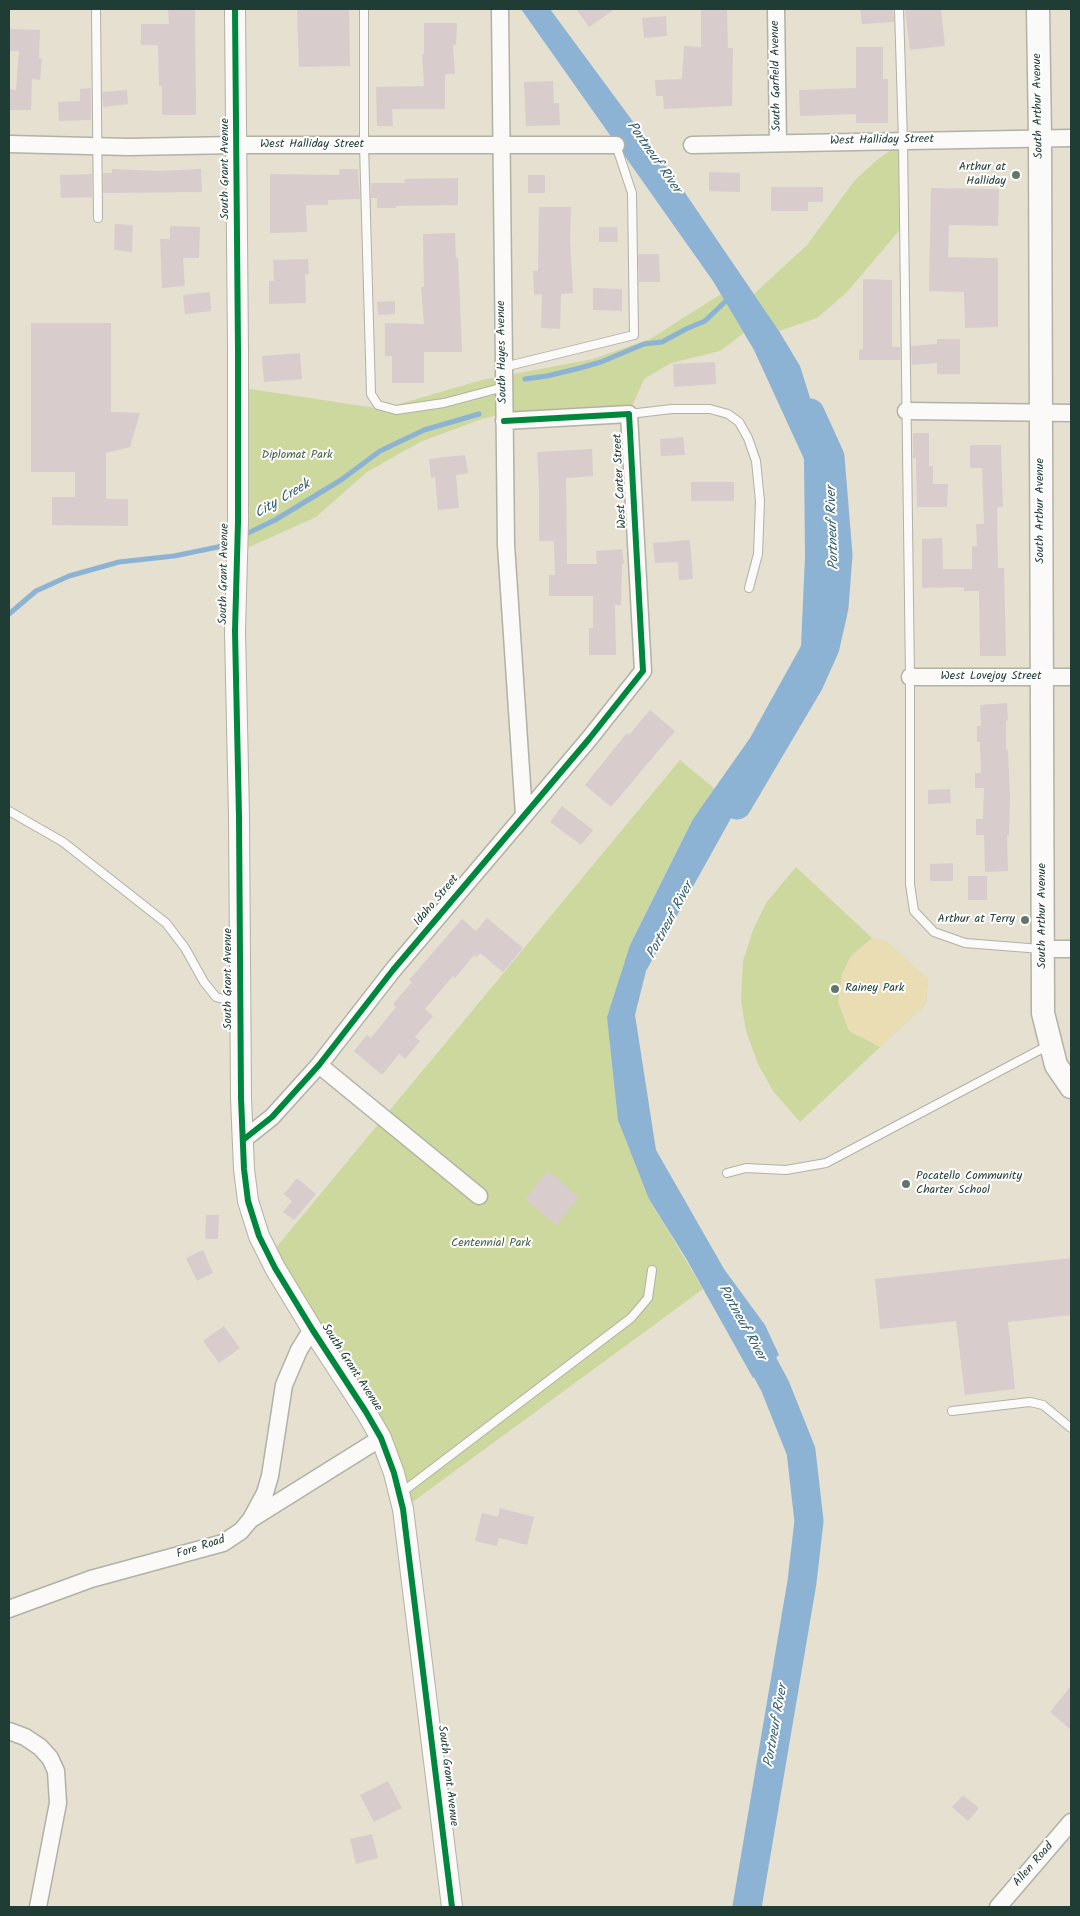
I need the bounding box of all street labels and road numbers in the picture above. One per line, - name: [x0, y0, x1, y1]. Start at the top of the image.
- street label: South Garfield Avenue: [769, 20, 785, 132]
- street label: South Arthur Avenue: [1031, 53, 1047, 159]
- street label: South Grant Avenue: [219, 118, 233, 220]
- street label: West Halliday Street: [830, 133, 934, 149]
- street label: West Halliday Street: [260, 138, 364, 152]
- street label: South Hayes Avenue: [495, 300, 511, 404]
- street label: West Carter Street: [611, 433, 631, 529]
- street label: South Arthur Avenue: [1034, 458, 1048, 564]
- street label: South Grant Avenue: [217, 523, 233, 625]
- street label: West Lovejoy Street: [940, 670, 1042, 684]
- street label: South Arthur Avenue: [1036, 863, 1050, 969]
- street label: Idaho Street: [411, 872, 463, 930]
- street label: South Grant Avenue: [222, 928, 236, 1030]
- street label: South Grant Avenue: [317, 1321, 385, 1415]
- street label: Fore Road: [175, 1533, 227, 1563]
- street label: South Grant Avenue: [434, 1725, 460, 1827]
- street label: Allen Road: [1011, 1840, 1057, 1890]

